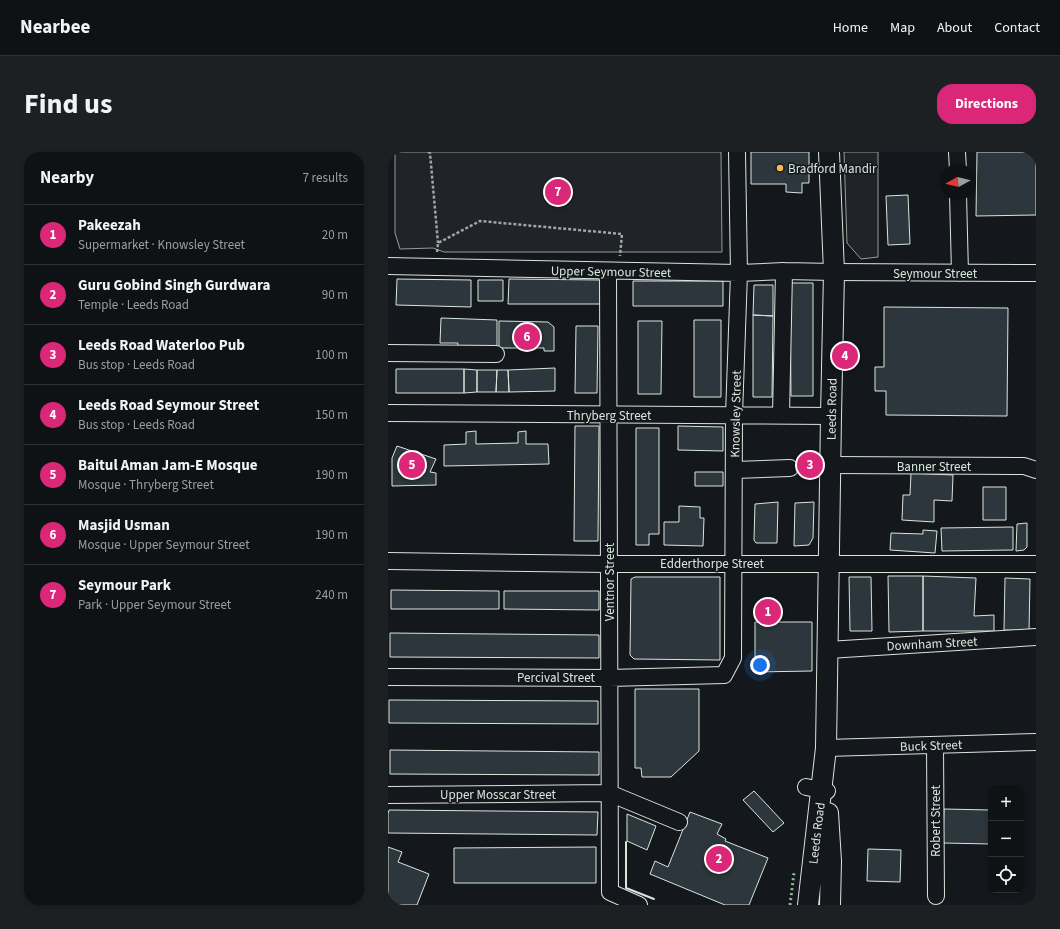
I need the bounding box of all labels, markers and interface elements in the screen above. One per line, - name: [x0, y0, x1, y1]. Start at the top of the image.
- text: Nearbee: [20, 14, 90, 41]
- text: Home: [833, 18, 868, 38]
- text: Map: [890, 18, 915, 38]
- text: About: [937, 18, 972, 38]
- text: Contact: [994, 18, 1040, 38]
- text: Find us: [24, 84, 112, 124]
- button: Directions: [937, 84, 1036, 124]
- place label: Bradford Mandir: [788, 160, 877, 178]
- marker: Bradford Mandir: [775, 163, 785, 173]
- north arrow: [940, 164, 976, 200]
- text: Nearby: [40, 166, 94, 190]
- text: 7 results: [303, 169, 348, 187]
- pin: 7: [545, 177, 571, 207]
- text: Pakeezah: [78, 215, 141, 236]
- text: 1: [50, 226, 56, 244]
- text: 20 m: [322, 226, 348, 244]
- text: Supermarket · Knowsley Street: [78, 236, 245, 254]
- street label: Upper Seymour Street: [551, 262, 672, 282]
- street label: Seymour Street: [893, 265, 978, 283]
- text: Guru Gobind Singh Gurdwara: [78, 275, 270, 296]
- text: 2: [50, 286, 56, 304]
- text: 90 m: [322, 286, 348, 304]
- text: Temple · Leeds Road: [78, 296, 189, 314]
- pin: 6: [514, 322, 540, 352]
- text: Leeds Road Waterloo Pub: [78, 335, 245, 356]
- pin: 4: [832, 341, 858, 371]
- text: 3: [50, 346, 56, 364]
- text: 100 m: [315, 346, 348, 364]
- text: Bus stop · Leeds Road: [78, 356, 195, 374]
- street label: Knowsley Street: [726, 370, 746, 458]
- street label: Leeds Road: [822, 378, 842, 440]
- text: Leeds Road Seymour Street: [78, 395, 259, 416]
- text: 4: [50, 406, 56, 424]
- text: 150 m: [315, 406, 348, 424]
- street label: Thryberg Street: [567, 407, 652, 425]
- text: Bus stop · Leeds Road: [78, 416, 195, 434]
- pin: 5: [399, 450, 425, 480]
- pin: 3: [797, 450, 823, 480]
- text: Baitul Aman Jam-E Mosque: [78, 455, 257, 476]
- street label: Banner Street: [897, 458, 972, 476]
- text: 5: [50, 466, 56, 484]
- text: 190 m: [315, 466, 348, 484]
- text: Mosque · Thryberg Street: [78, 476, 214, 494]
- text: Masjid Usman: [78, 515, 170, 536]
- text: 6: [50, 526, 56, 544]
- text: 190 m: [315, 526, 348, 544]
- text: Mosque · Upper Seymour Street: [78, 536, 250, 554]
- street label: Ventnor Street: [601, 542, 619, 621]
- street label: Edderthorpe Street: [660, 555, 765, 573]
- text: Seymour Park: [78, 575, 171, 596]
- text: 7: [50, 586, 56, 604]
- text: 240 m: [315, 586, 348, 604]
- text: Park · Upper Seymour Street: [78, 596, 231, 614]
- pin: 1: [755, 597, 781, 627]
- street label: Downham Street: [886, 633, 979, 655]
- your location: [750, 655, 770, 675]
- street label: Percival Street: [517, 669, 596, 687]
- street label: Buck Street: [900, 736, 963, 756]
- street label: Robert Street: [927, 784, 945, 857]
- map controls: [988, 785, 1024, 893]
- button: +: [988, 785, 1024, 821]
- street label: Upper Mosscar Street: [440, 786, 556, 804]
- street label: Leeds Road: [804, 801, 830, 865]
- button: −: [988, 821, 1024, 857]
- pin: 2: [706, 844, 732, 874]
- button: locate: [988, 857, 1024, 893]

